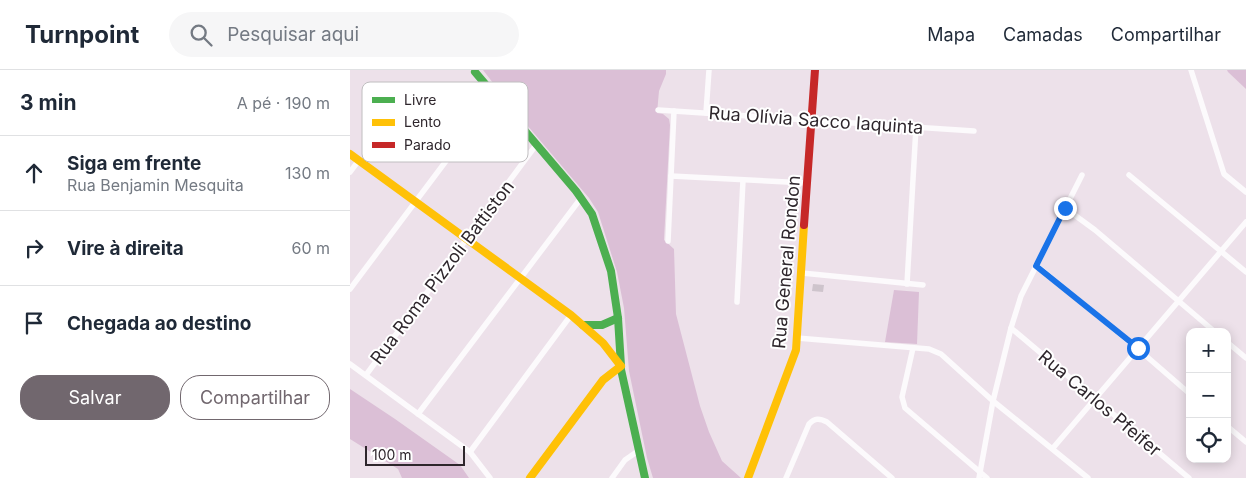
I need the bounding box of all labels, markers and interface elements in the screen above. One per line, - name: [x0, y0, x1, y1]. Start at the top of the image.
- search box: [169, 12, 519, 57]
- text: Turnpoint: [25, 20, 139, 49]
- icon: search: [187, 21, 215, 49]
- text: Pesquisar aqui: [227, 23, 359, 46]
- text: Mapa: [927, 24, 975, 45]
- text: Camadas: [1003, 24, 1083, 45]
- text: Compartilhar: [1111, 24, 1221, 45]
- legend: [362, 82, 528, 162]
- text: 3 min: [20, 90, 76, 115]
- text: Livre: [404, 91, 436, 108]
- text: A pé · 190 m: [237, 93, 330, 113]
- street label: Rua Olívia Sacco Iaquinta: [708, 102, 924, 138]
- text: Lento: [404, 113, 441, 130]
- text: Parado: [404, 136, 451, 153]
- text: Siga em frente: [67, 152, 201, 175]
- icon: ahead: [20, 159, 48, 187]
- text: 130 m: [285, 163, 330, 183]
- street label: Rua General Rondon: [768, 174, 804, 350]
- text: Rua Benjamin Mesquita: [67, 175, 244, 195]
- street label: Rua Roma Pizzoli Battiston: [366, 176, 518, 368]
- route end: [1054, 197, 1077, 220]
- icon: right: [20, 234, 48, 262]
- text: Vire à direita: [67, 237, 184, 260]
- text: 60 m: [291, 238, 330, 258]
- icon: arrive: [20, 309, 48, 337]
- text: Chegada ao destino: [67, 312, 251, 335]
- map controls: [1186, 328, 1231, 463]
- button: +: [1186, 328, 1231, 373]
- route start: [1127, 337, 1150, 360]
- street label: Rua Carlos Pfeifer: [1035, 346, 1166, 460]
- button: −: [1186, 373, 1231, 418]
- button: Salvar: [20, 375, 170, 420]
- button: Compartilhar: [180, 375, 330, 420]
- button: locate: [1186, 418, 1231, 463]
- scale bar: [365, 443, 465, 466]
- text: 100 m: [372, 446, 412, 463]

